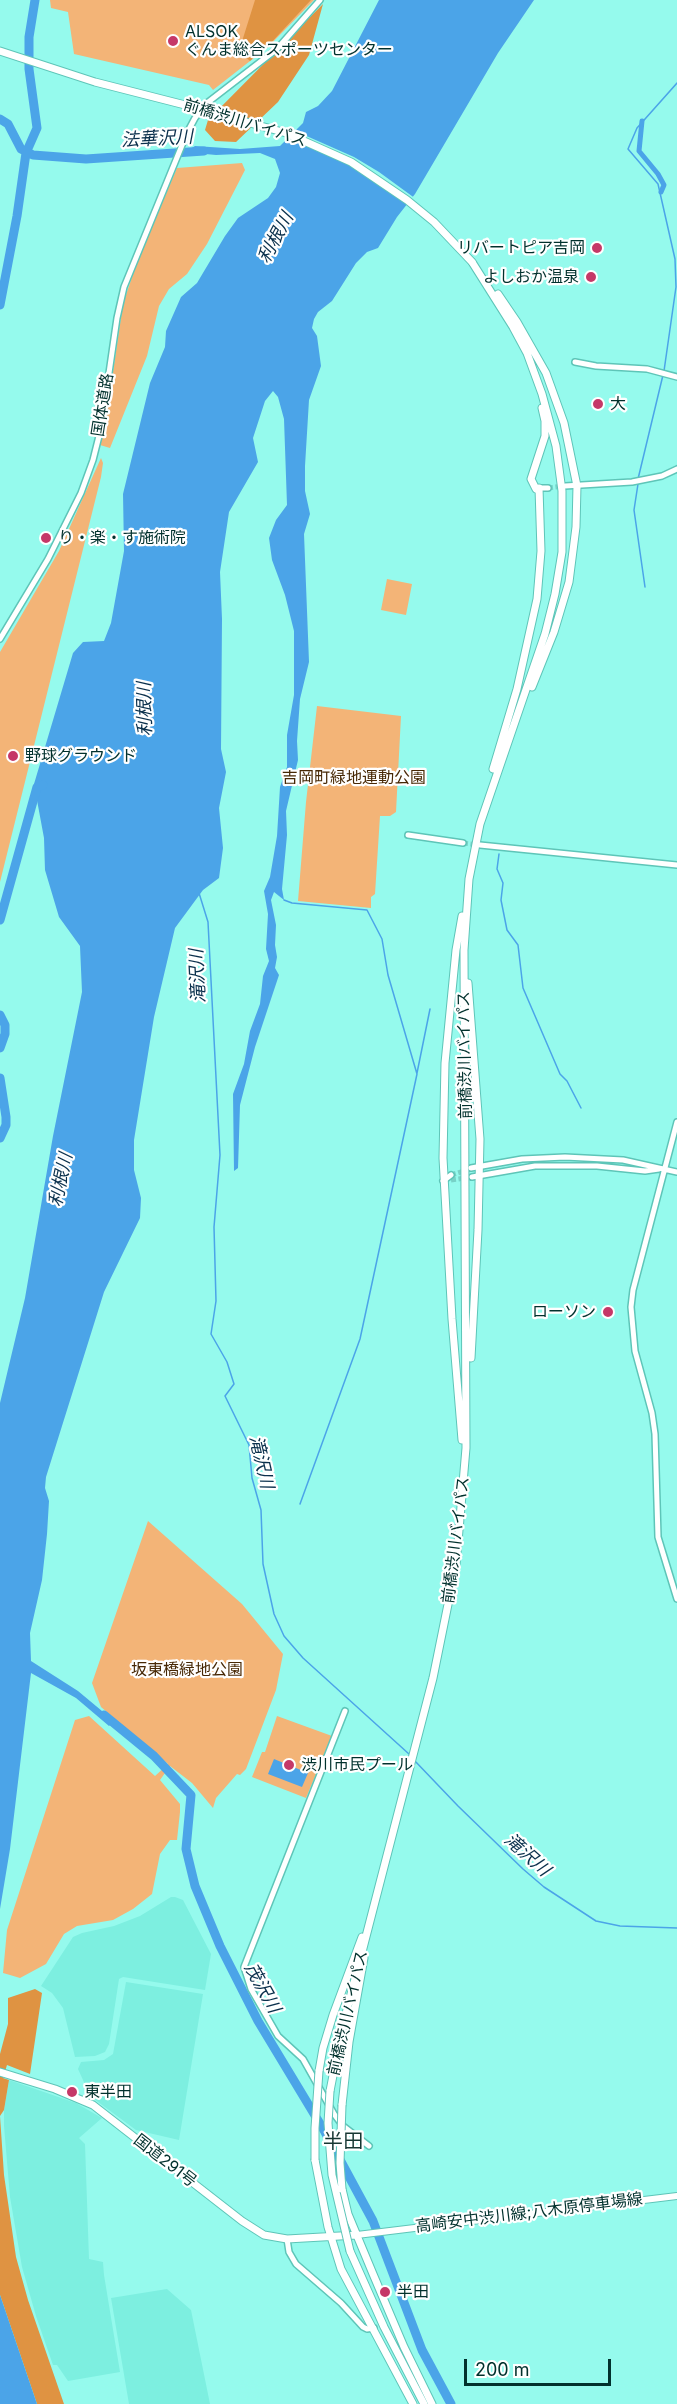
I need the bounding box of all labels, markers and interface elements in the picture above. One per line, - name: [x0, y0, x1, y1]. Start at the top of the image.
- place label: ALSOK ぐんま総合スポーツセンター: [185, 22, 393, 60]
- marker: ALSOK ぐんま総合スポーツセンター: [166, 34, 180, 48]
- street label: 前橋渋川バイパス: [181, 95, 309, 151]
- water label: 法華沢川: [120, 126, 194, 152]
- water label: 利根川: [254, 209, 298, 267]
- place label: リバートピア吉岡: [457, 238, 585, 258]
- marker: リバートピア吉岡: [590, 241, 604, 255]
- place label: よしおか温泉: [483, 267, 579, 287]
- marker: よしおか温泉: [584, 270, 598, 284]
- street label: 国体道路: [89, 372, 117, 438]
- place label: 大: [610, 394, 626, 414]
- marker: 大: [591, 397, 605, 411]
- place label: り・楽・す施術院: [58, 528, 186, 548]
- marker: り・楽・す施術院: [39, 531, 53, 545]
- water label: 利根川: [134, 682, 156, 736]
- place label: 野球グラウンド: [25, 746, 137, 766]
- marker: 野球グラウンド: [6, 749, 20, 763]
- park label: 吉岡町緑地運動公園: [282, 768, 426, 788]
- water label: 滝沢川: [186, 948, 210, 1004]
- street label: 前橋渋川バイパス: [454, 991, 476, 1119]
- water label: 利根川: [45, 1151, 77, 1209]
- place label: ローソン: [532, 1302, 596, 1322]
- marker: ローソン: [601, 1305, 615, 1319]
- water label: 滝沢川: [244, 1433, 278, 1491]
- street label: 前橋渋川バイパス: [439, 1475, 473, 1605]
- park label: 坂東橋緑地公園: [131, 1660, 243, 1680]
- place label: 渋川市民プール: [301, 1755, 413, 1775]
- marker: 渋川市民プール: [282, 1758, 296, 1772]
- water label: 滝沢川: [500, 1829, 554, 1881]
- street label: 前橋渋川バイパス: [324, 1948, 372, 2078]
- water label: 茂沢川: [239, 1959, 285, 2017]
- place label: 東半田: [84, 2082, 132, 2102]
- marker: 東半田: [65, 2085, 79, 2099]
- district label: 半田: [323, 2130, 363, 2154]
- street label: 国道291号: [130, 2131, 200, 2191]
- street label: 高崎安中渋川線;八木原停車場線: [414, 2190, 644, 2236]
- place label: 半田: [397, 2282, 429, 2302]
- marker: 半田: [378, 2285, 392, 2299]
- scale bar: [467, 2347, 614, 2385]
- text: 200 m: [475, 2359, 530, 2380]

